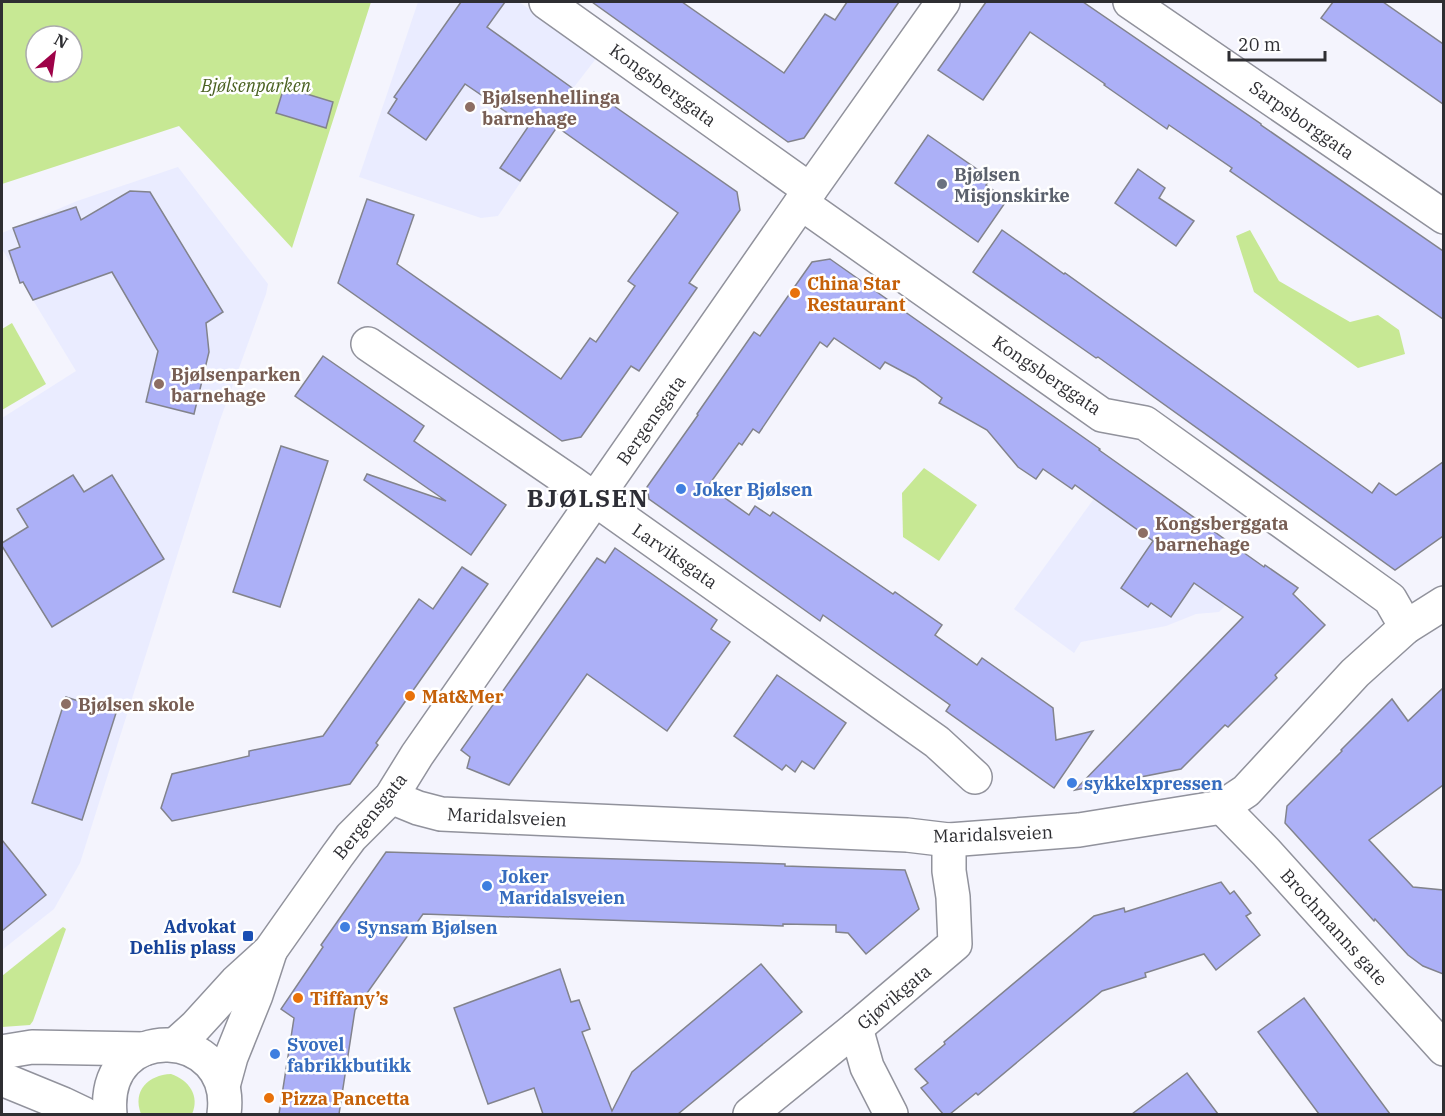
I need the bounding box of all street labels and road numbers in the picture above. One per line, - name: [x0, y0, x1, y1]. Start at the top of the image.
- street label: Kongsberggata: [605, 39, 721, 132]
- street label: Sarpsborggata: [1245, 75, 1359, 165]
- street label: Kongsberggata: [988, 330, 1106, 420]
- street label: Bergensgata: [612, 370, 691, 469]
- street label: Larviksgata: [628, 518, 722, 594]
- street label: Bergensgata: [328, 768, 412, 864]
- street label: Maridalsveien: [447, 802, 567, 832]
- street label: Maridalsveien: [933, 820, 1053, 848]
- street label: Brochmanns gate: [1276, 864, 1392, 990]
- street label: Gjøvikgata: [852, 959, 936, 1035]

